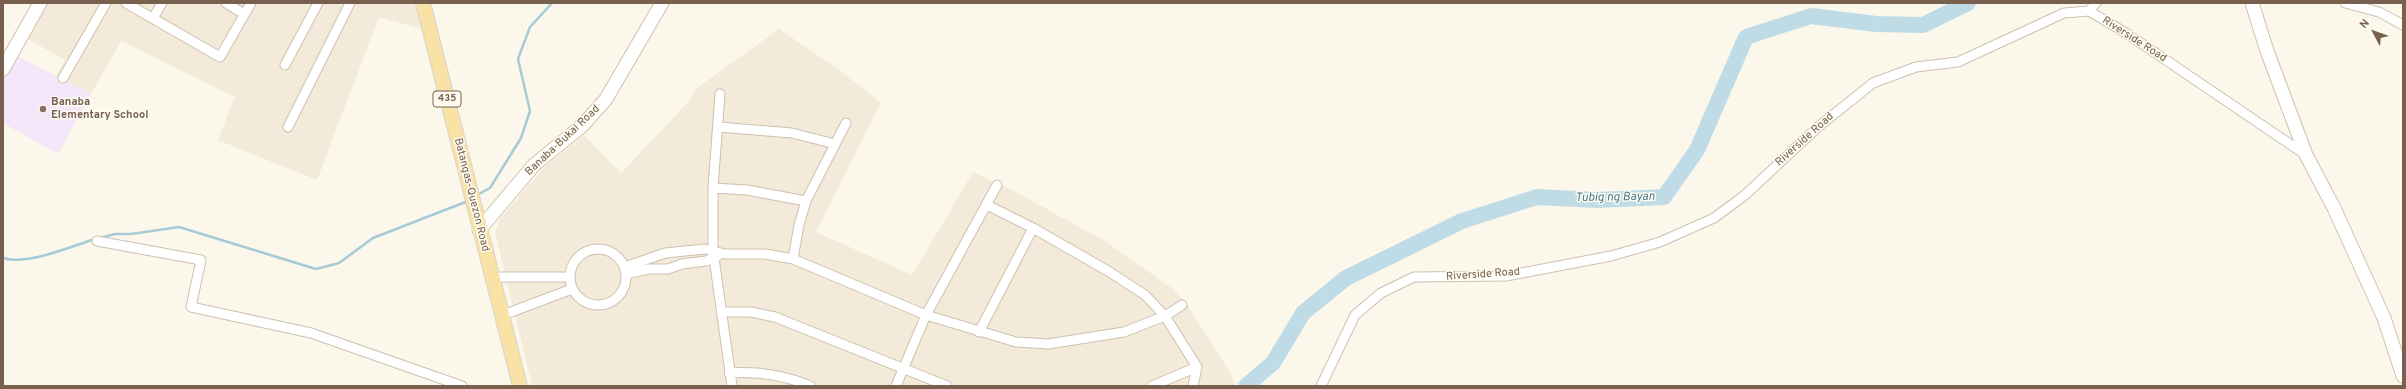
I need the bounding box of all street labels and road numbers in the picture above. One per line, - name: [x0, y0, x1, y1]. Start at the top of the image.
- street label: Riverside Road: [2099, 14, 2169, 66]
- road number: 435: [433, 91, 461, 107]
- street label: Banaba-Bukal Road: [523, 103, 603, 179]
- street label: Riverside Road: [1773, 110, 1837, 170]
- street label: Batangas-Quezon Road: [450, 137, 492, 253]
- street label: Riverside Road: [1446, 266, 1520, 284]

